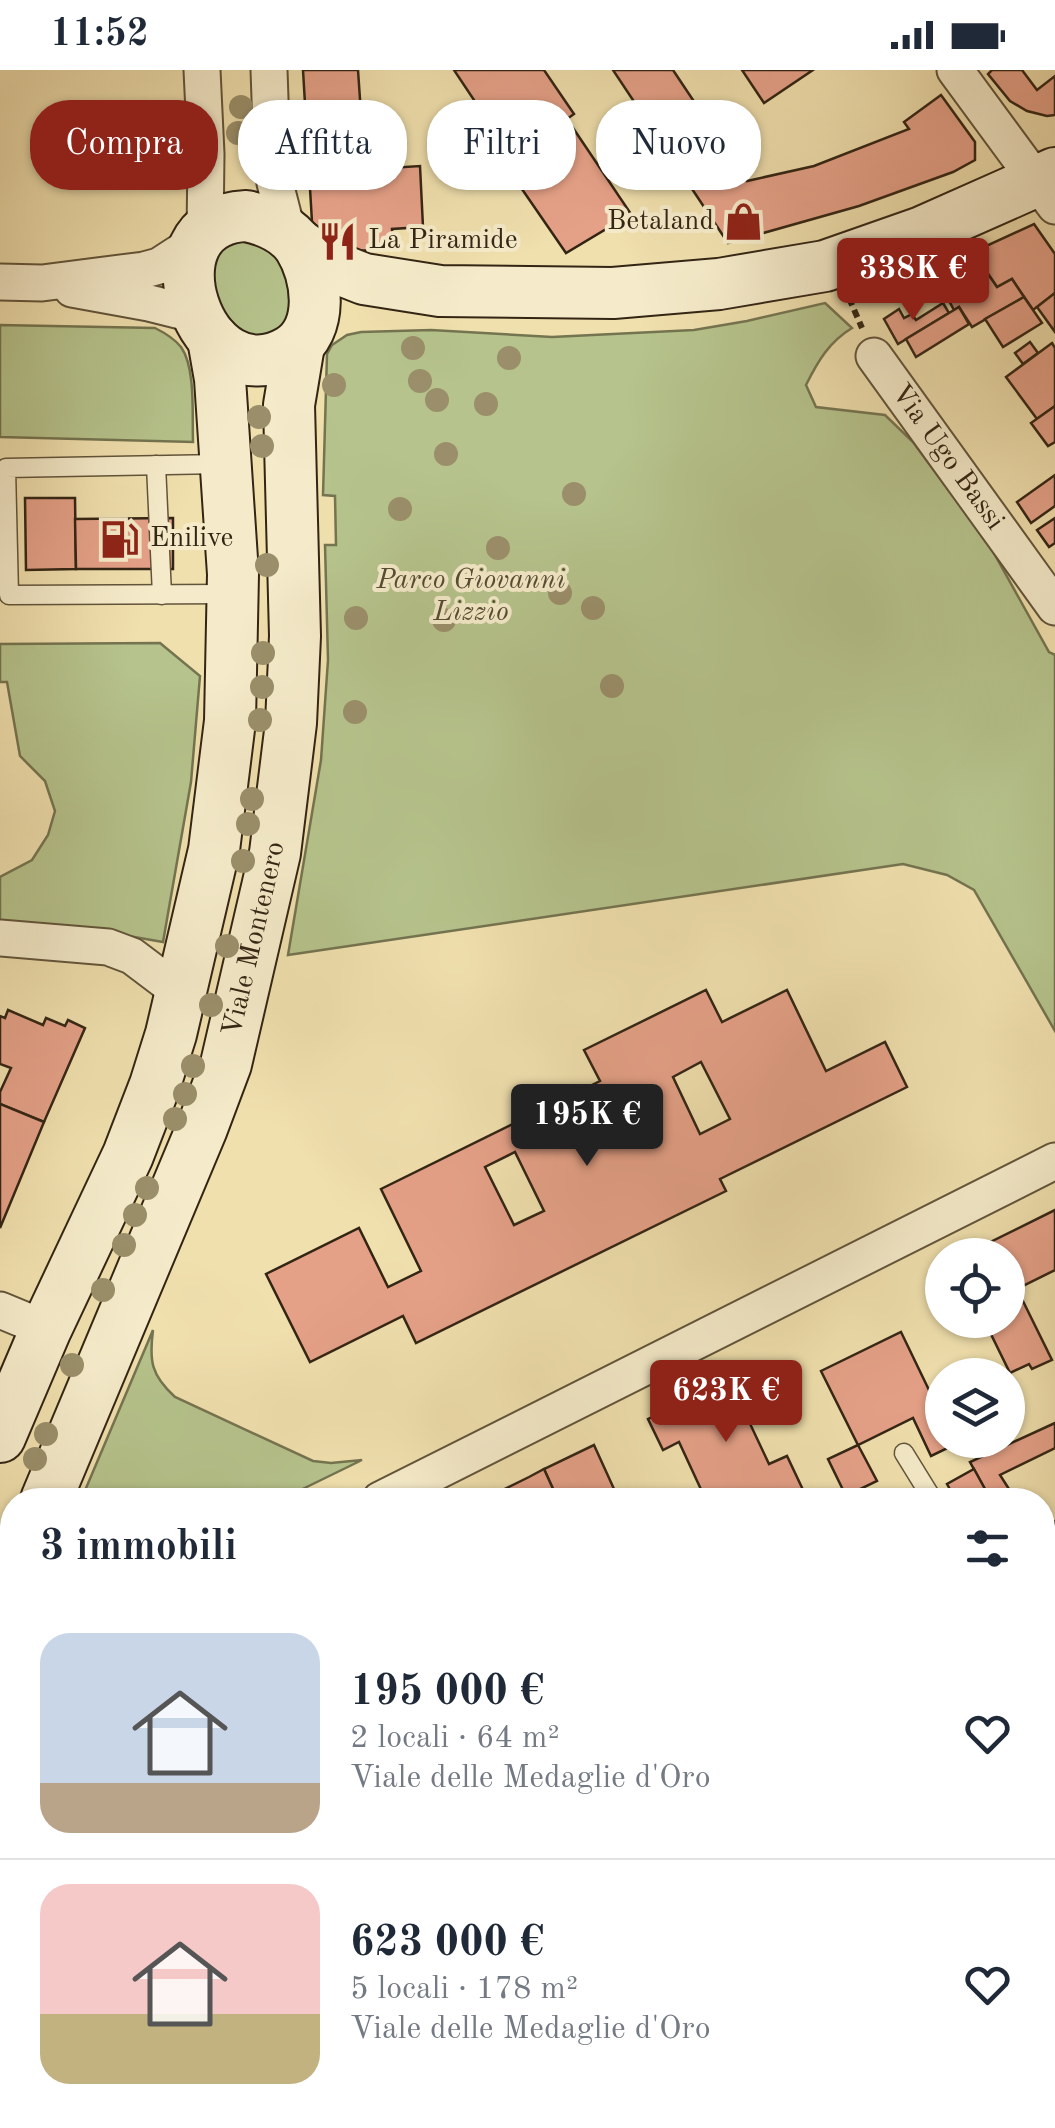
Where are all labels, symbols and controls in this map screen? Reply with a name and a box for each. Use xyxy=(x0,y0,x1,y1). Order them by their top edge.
text: 11:52 xyxy=(50,16,149,54)
chip: Compra xyxy=(30,100,218,190)
chip: Affitta xyxy=(238,100,407,190)
chip: Filtri xyxy=(427,100,576,190)
chip: Nuovo xyxy=(596,100,761,190)
shop icon: Betaland xyxy=(723,201,765,243)
place label: Betaland xyxy=(607,208,714,236)
restaurant icon: La Piramide xyxy=(317,220,359,262)
place label: La Piramide xyxy=(368,227,518,255)
pin: 338K € xyxy=(832,238,994,323)
text: 338K € xyxy=(859,254,967,286)
street label: Via Ugo Bassi xyxy=(885,379,1009,535)
fuel station icon: Enilive xyxy=(99,518,141,560)
place label: Enilive xyxy=(150,525,234,553)
park label: Parco Giovanni Lizzio xyxy=(376,567,565,627)
street label: Viale Montenero xyxy=(219,840,290,1039)
pin: 195K € xyxy=(506,1084,668,1169)
text: 195K € xyxy=(533,1100,641,1132)
map controls xyxy=(925,1238,1025,1458)
button: locate xyxy=(925,1238,1025,1338)
button: layers xyxy=(925,1358,1025,1458)
pin: 623K € xyxy=(645,1360,807,1445)
text: 623K € xyxy=(672,1376,780,1408)
icon: filters xyxy=(960,1521,1015,1576)
text: 3 immobili xyxy=(40,1527,237,1569)
text: 195 000 € xyxy=(350,1672,544,1714)
icon: home xyxy=(120,1673,240,1793)
icon: heart xyxy=(960,1706,1015,1761)
text: 2 locali · 64 m² xyxy=(350,1723,560,1755)
text: Viale delle Medaglie d'Oro xyxy=(350,1763,711,1795)
text: 623 000 € xyxy=(350,1923,544,1965)
icon: home xyxy=(120,1924,240,2044)
icon: heart xyxy=(960,1957,1015,2012)
text: 5 locali · 178 m² xyxy=(350,1974,578,2006)
text: Viale delle Medaglie d'Oro xyxy=(350,2014,711,2046)

